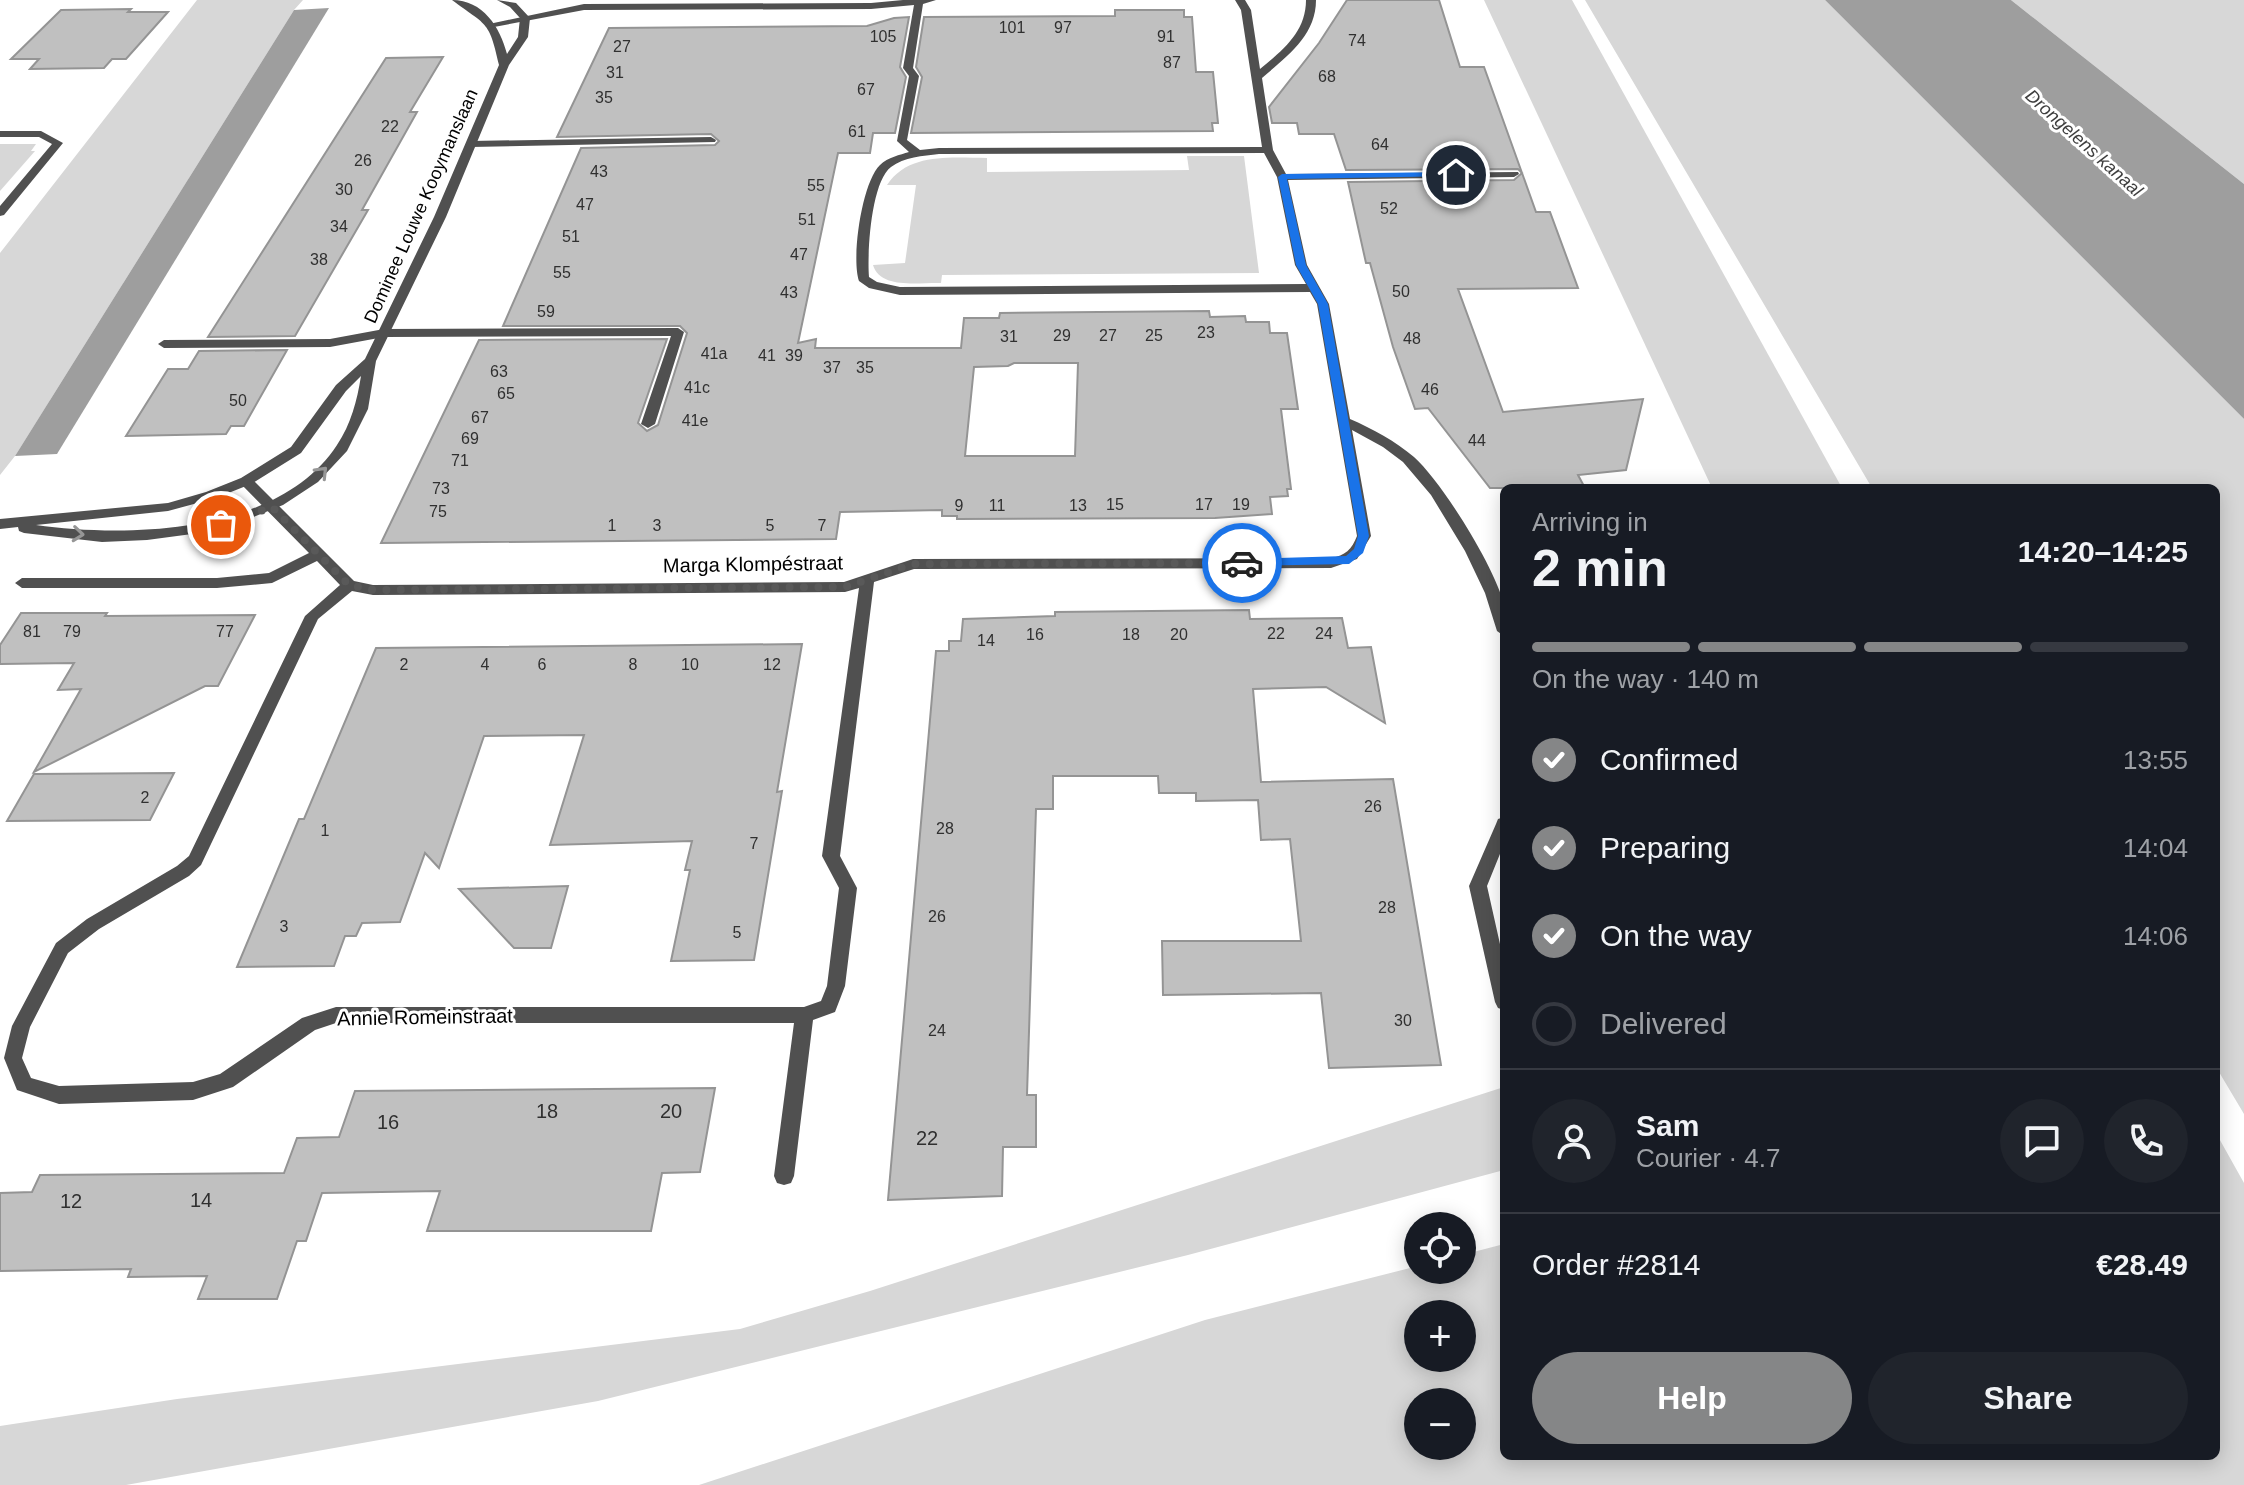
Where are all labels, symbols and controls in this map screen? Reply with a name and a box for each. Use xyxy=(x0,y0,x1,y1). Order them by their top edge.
house number: 101 xyxy=(999,19,1025,36)
house number: 97 xyxy=(1054,19,1072,36)
house number: 105 xyxy=(870,28,896,45)
house number: 91 xyxy=(1157,28,1175,45)
house number: 74 xyxy=(1348,32,1366,49)
house number: 27 xyxy=(613,38,631,55)
house number: 87 xyxy=(1163,54,1181,71)
house number: 31 xyxy=(606,64,624,81)
house number: 68 xyxy=(1318,68,1336,85)
house number: 67 xyxy=(857,81,875,98)
water label: Drongelens kanaal xyxy=(2022,85,2147,201)
street label: Dominee Louwe Kooymanslaan xyxy=(360,86,482,326)
house number: 35 xyxy=(595,89,613,106)
house number: 22 xyxy=(381,118,399,135)
house number: 61 xyxy=(848,123,866,140)
house number: 64 xyxy=(1371,136,1389,153)
pin xyxy=(1422,141,1490,209)
house number: 26 xyxy=(354,152,372,169)
icon: home xyxy=(1434,153,1478,197)
house number: 43 xyxy=(590,163,608,180)
house number: 55 xyxy=(807,177,825,194)
house number: 30 xyxy=(335,181,353,198)
house number: 47 xyxy=(576,196,594,213)
house number: 52 xyxy=(1380,200,1398,217)
house number: 51 xyxy=(798,211,816,228)
house number: 34 xyxy=(330,218,348,235)
house number: 51 xyxy=(562,228,580,245)
house number: 47 xyxy=(790,246,808,263)
house number: 38 xyxy=(310,251,328,268)
house number: 55 xyxy=(553,264,571,281)
house number: 50 xyxy=(1392,283,1410,300)
house number: 43 xyxy=(780,284,798,301)
house number: 59 xyxy=(537,303,555,320)
house number: 23 xyxy=(1197,324,1215,341)
house number: 29 xyxy=(1053,327,1071,344)
house number: 27 xyxy=(1099,327,1117,344)
house number: 25 xyxy=(1145,327,1163,344)
house number: 31 xyxy=(1000,328,1018,345)
house number: 48 xyxy=(1403,330,1421,347)
house number: 41a xyxy=(701,345,727,362)
house number: 41 xyxy=(758,347,776,364)
house number: 39 xyxy=(785,347,803,364)
house number: 37 xyxy=(823,359,841,376)
house number: 35 xyxy=(856,359,874,376)
house number: 63 xyxy=(490,363,508,380)
house number: 41c xyxy=(684,379,710,396)
house number: 46 xyxy=(1421,381,1439,398)
house number: 65 xyxy=(497,385,515,402)
house number: 50 xyxy=(229,392,247,409)
house number: 67 xyxy=(471,409,489,426)
house number: 41e xyxy=(682,412,708,429)
house number: 69 xyxy=(461,430,479,447)
house number: 44 xyxy=(1468,432,1486,449)
house number: 71 xyxy=(451,452,469,469)
one-way arrow xyxy=(313,467,327,481)
house number: 73 xyxy=(432,480,450,497)
pin xyxy=(187,491,255,559)
house number: 15 xyxy=(1106,496,1124,513)
house number: 17 xyxy=(1195,496,1213,513)
house number: 19 xyxy=(1232,496,1250,513)
house number: 9 xyxy=(955,497,964,514)
house number: 11 xyxy=(989,497,1005,514)
house number: 13 xyxy=(1069,497,1087,514)
icon: bag xyxy=(199,503,243,547)
house number: 75 xyxy=(429,503,447,520)
text: Arriving in xyxy=(1532,507,1648,537)
house number: 1 xyxy=(608,517,617,534)
house number: 3 xyxy=(653,517,662,534)
house number: 5 xyxy=(766,517,775,534)
house number: 7 xyxy=(818,517,827,534)
courier xyxy=(1202,523,1282,603)
one-way arrow xyxy=(71,526,84,543)
text: 14:20–14:25 xyxy=(2018,535,2188,568)
text: 2 min xyxy=(1532,539,1668,597)
icon: car xyxy=(1220,541,1264,585)
street label: Marga Klompéstraat xyxy=(663,551,844,577)
house number: 81 xyxy=(23,623,41,640)
house number: 79 xyxy=(63,623,81,640)
house number: 77 xyxy=(216,623,234,640)
house number: 22 xyxy=(1267,625,1285,642)
house number: 24 xyxy=(1315,625,1333,642)
house number: 16 xyxy=(1026,626,1044,643)
house number: 18 xyxy=(1122,626,1140,643)
house number: 20 xyxy=(1170,626,1188,643)
house number: 14 xyxy=(977,632,995,649)
house number: 2 xyxy=(400,656,409,673)
house number: 4 xyxy=(481,656,490,673)
house number: 6 xyxy=(538,656,547,673)
house number: 8 xyxy=(629,656,638,673)
house number: 10 xyxy=(681,656,699,673)
house number: 12 xyxy=(763,656,781,673)
text: On the way · 140 m xyxy=(1532,664,1759,694)
icon: check xyxy=(1532,738,1576,782)
text: Confirmed xyxy=(1600,743,1738,776)
text: 13:55 xyxy=(2123,745,2188,775)
house number: 2 xyxy=(141,789,150,806)
house number: 26 xyxy=(1364,798,1382,815)
house number: 28 xyxy=(936,820,954,837)
house number: 1 xyxy=(321,822,330,839)
icon: check xyxy=(1532,826,1576,870)
text: Preparing xyxy=(1600,831,1730,864)
text: 14:04 xyxy=(2123,833,2188,863)
house number: 7 xyxy=(750,835,759,852)
house number: 28 xyxy=(1378,899,1396,916)
house number: 26 xyxy=(928,908,946,925)
icon: check xyxy=(1532,914,1576,958)
house number: 3 xyxy=(280,918,289,935)
text: On the way xyxy=(1600,919,1752,952)
text: 14:06 xyxy=(2123,921,2188,951)
house number: 5 xyxy=(733,924,742,941)
street label: Annie Romeinstraat xyxy=(337,1004,513,1030)
text: Delivered xyxy=(1600,1007,1727,1040)
house number: 30 xyxy=(1394,1012,1412,1029)
house number: 24 xyxy=(928,1022,946,1039)
button: person xyxy=(1532,1099,1616,1183)
button: chat xyxy=(2000,1099,2084,1183)
button: phone xyxy=(2104,1099,2188,1183)
house number: 18 xyxy=(536,1100,558,1122)
house number: 20 xyxy=(660,1100,682,1122)
text: Sam xyxy=(1636,1109,1699,1142)
house number: 16 xyxy=(377,1111,399,1133)
house number: 22 xyxy=(916,1127,938,1149)
text: Courier · 4.7 xyxy=(1636,1143,1781,1173)
house number: 14 xyxy=(190,1189,212,1211)
house number: 12 xyxy=(60,1190,82,1212)
map controls xyxy=(1404,1212,1476,1460)
button: locate xyxy=(1404,1212,1476,1284)
text: Order #2814 xyxy=(1532,1248,1700,1281)
text: €28.49 xyxy=(2096,1248,2188,1281)
button: + xyxy=(1404,1300,1476,1372)
button: Help xyxy=(1532,1352,1852,1444)
button: Share xyxy=(1868,1352,2188,1444)
button: − xyxy=(1404,1388,1476,1460)

